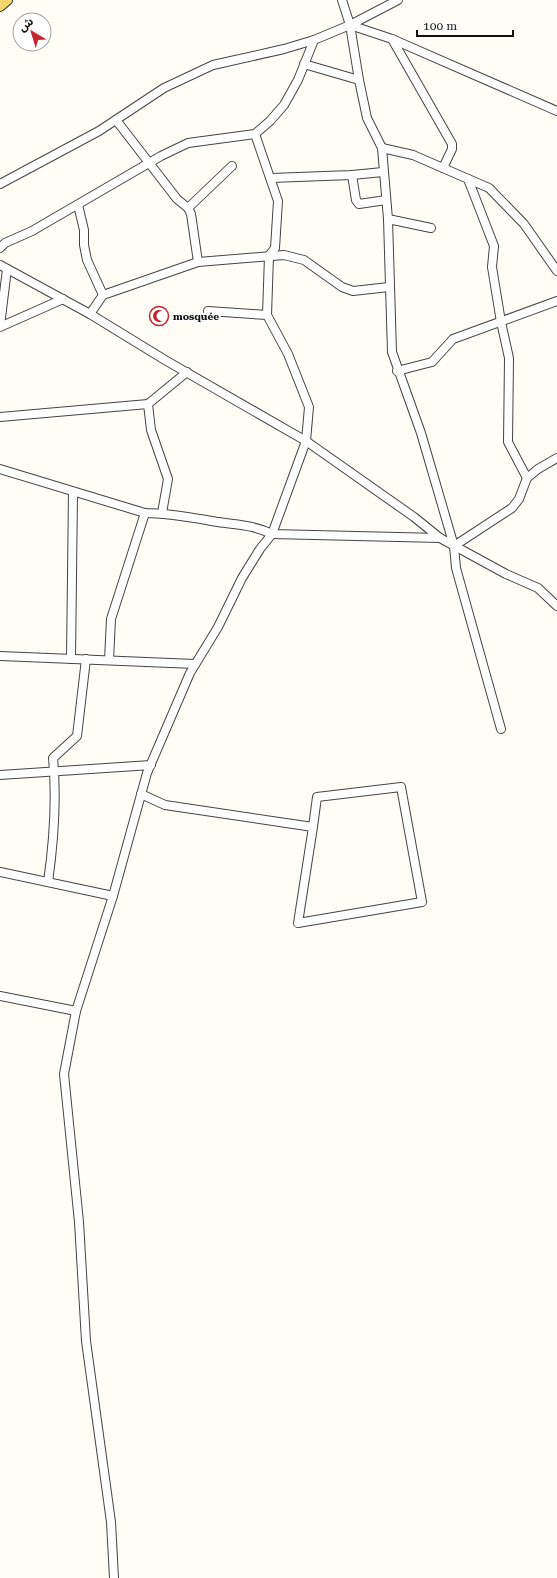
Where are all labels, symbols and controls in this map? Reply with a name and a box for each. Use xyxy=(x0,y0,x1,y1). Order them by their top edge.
north arrow xyxy=(12,12,52,52)
scale bar xyxy=(417,12,513,38)
text: ش xyxy=(16,15,36,34)
text: 100 m xyxy=(423,19,457,33)
mosque icon: mosquée xyxy=(148,305,170,327)
place label: mosquée xyxy=(173,311,219,322)

